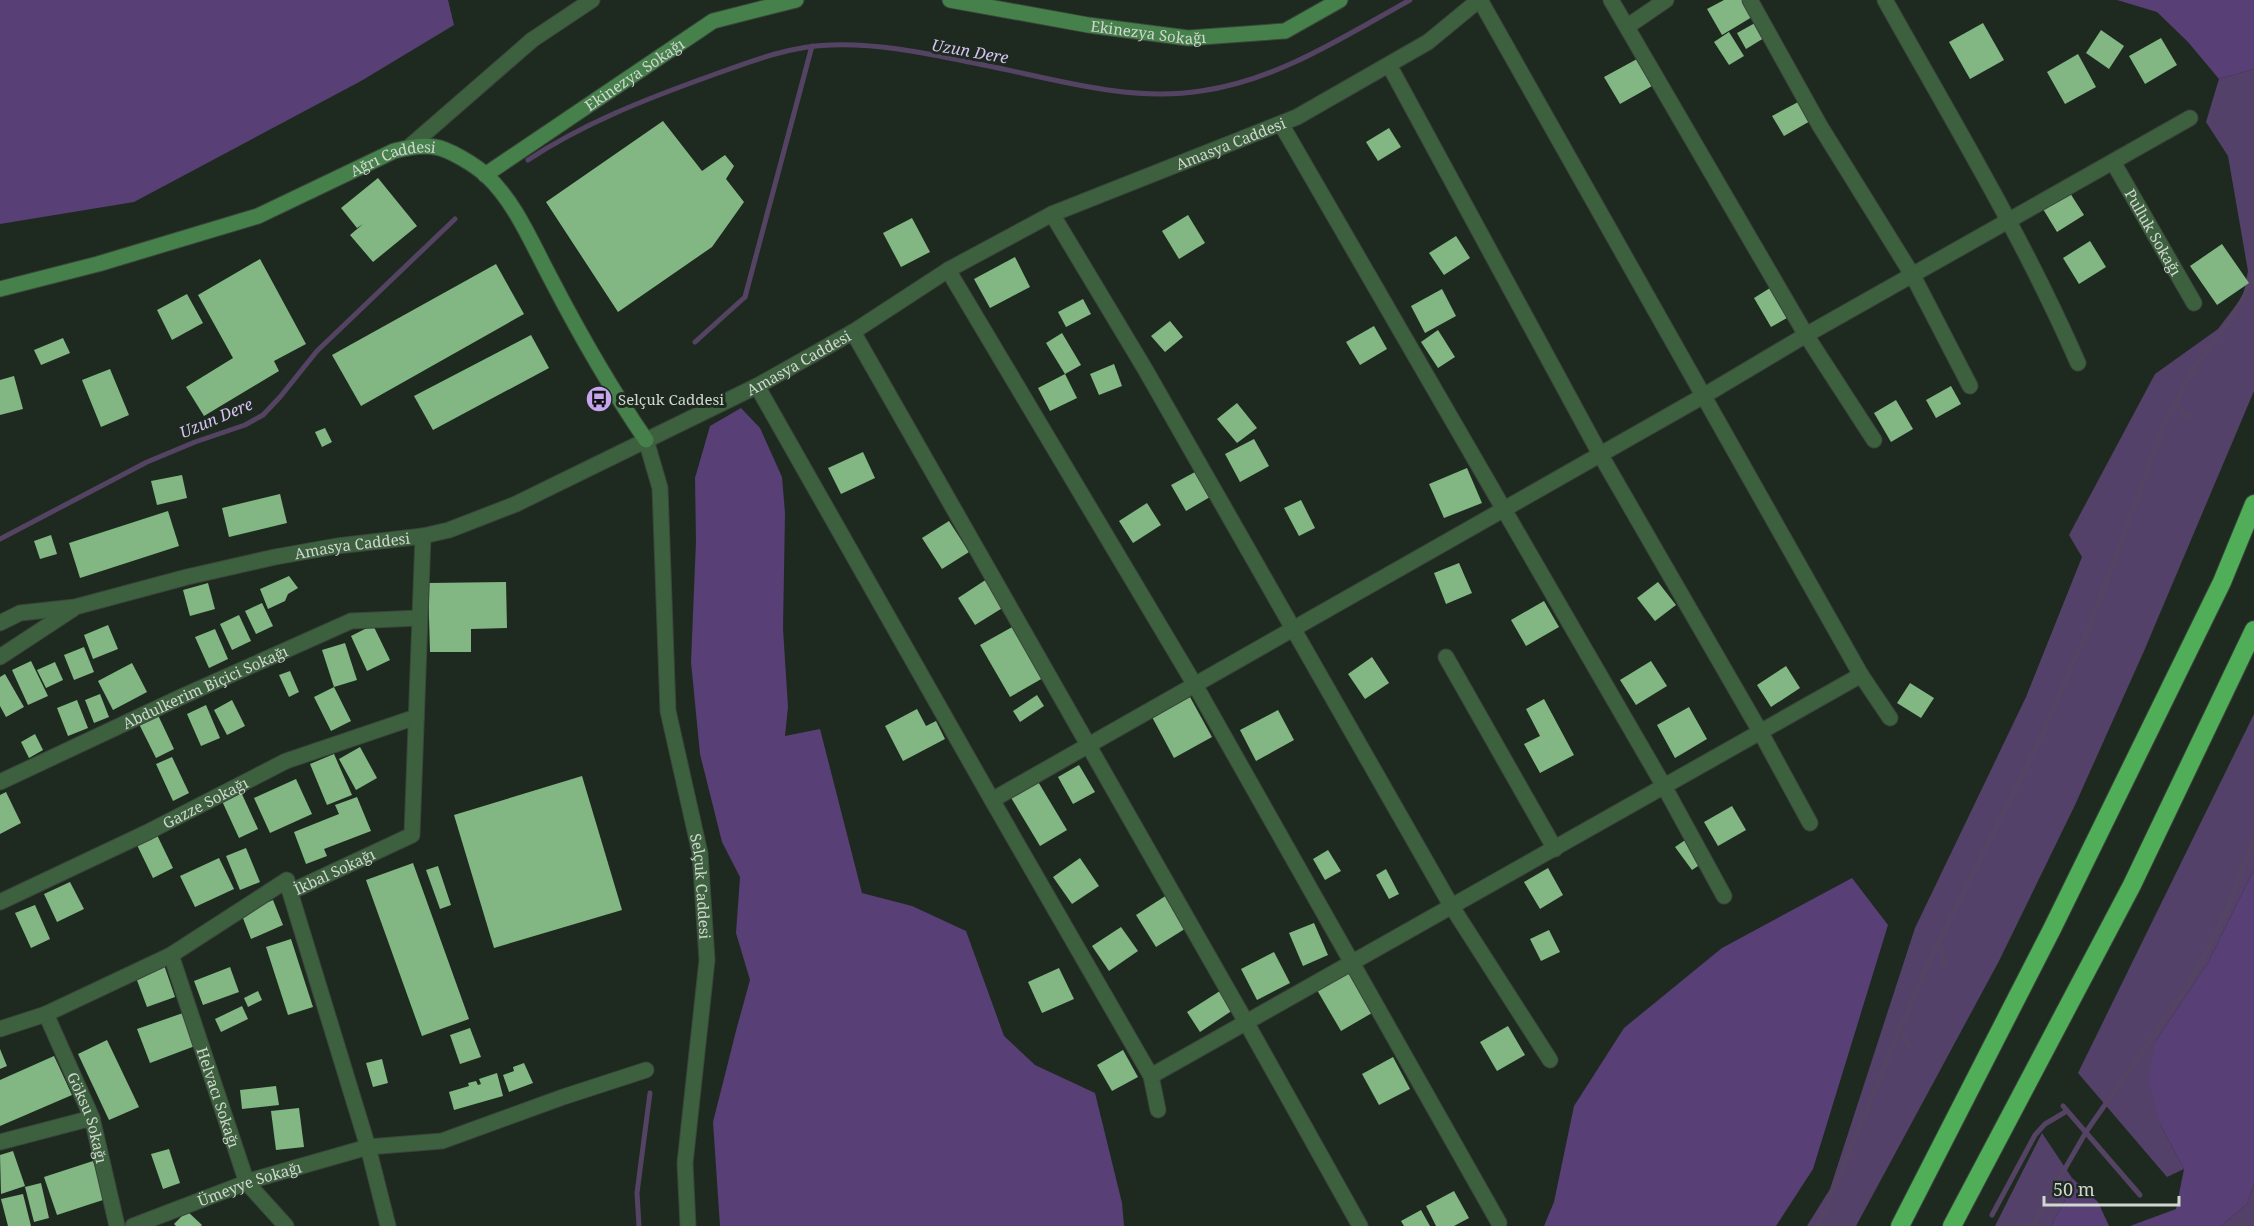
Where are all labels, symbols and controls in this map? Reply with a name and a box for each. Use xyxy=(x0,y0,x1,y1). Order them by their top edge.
street label: Ekinezya Sokağı xyxy=(1089,15,1207,48)
street label: Ekinezya Sokağı xyxy=(580,33,688,115)
water label: Uzun Dere xyxy=(930,33,1010,69)
street label: Amasya Caddesi xyxy=(1173,113,1289,174)
street label: Ağrı Caddesi xyxy=(347,136,437,181)
street label: Pulluk Sokağı xyxy=(2120,185,2186,279)
street label: Amasya Caddesi xyxy=(743,325,854,400)
bus stop icon: Selçuk Caddesi xyxy=(584,384,614,414)
place label: Selçuk Caddesi xyxy=(618,389,724,409)
water label: Uzun Dere xyxy=(176,393,256,443)
street label: Amasya Caddesi xyxy=(293,528,411,563)
street label: Abdulkerim Biçici Sokağı xyxy=(119,641,291,733)
street label: Gazze Sokağı xyxy=(159,772,251,833)
street label: Selçuk Caddesi xyxy=(686,831,716,940)
street label: İkbal Sokağı xyxy=(290,844,378,899)
street label: Helvacı Sokağı xyxy=(192,1044,245,1150)
street label: Göksu Sokağı xyxy=(63,1069,112,1165)
street label: Ümeyye Sokağı xyxy=(194,1156,304,1211)
scale bar xyxy=(2044,1169,2179,1207)
text: 50 m xyxy=(2053,1177,2095,1201)

